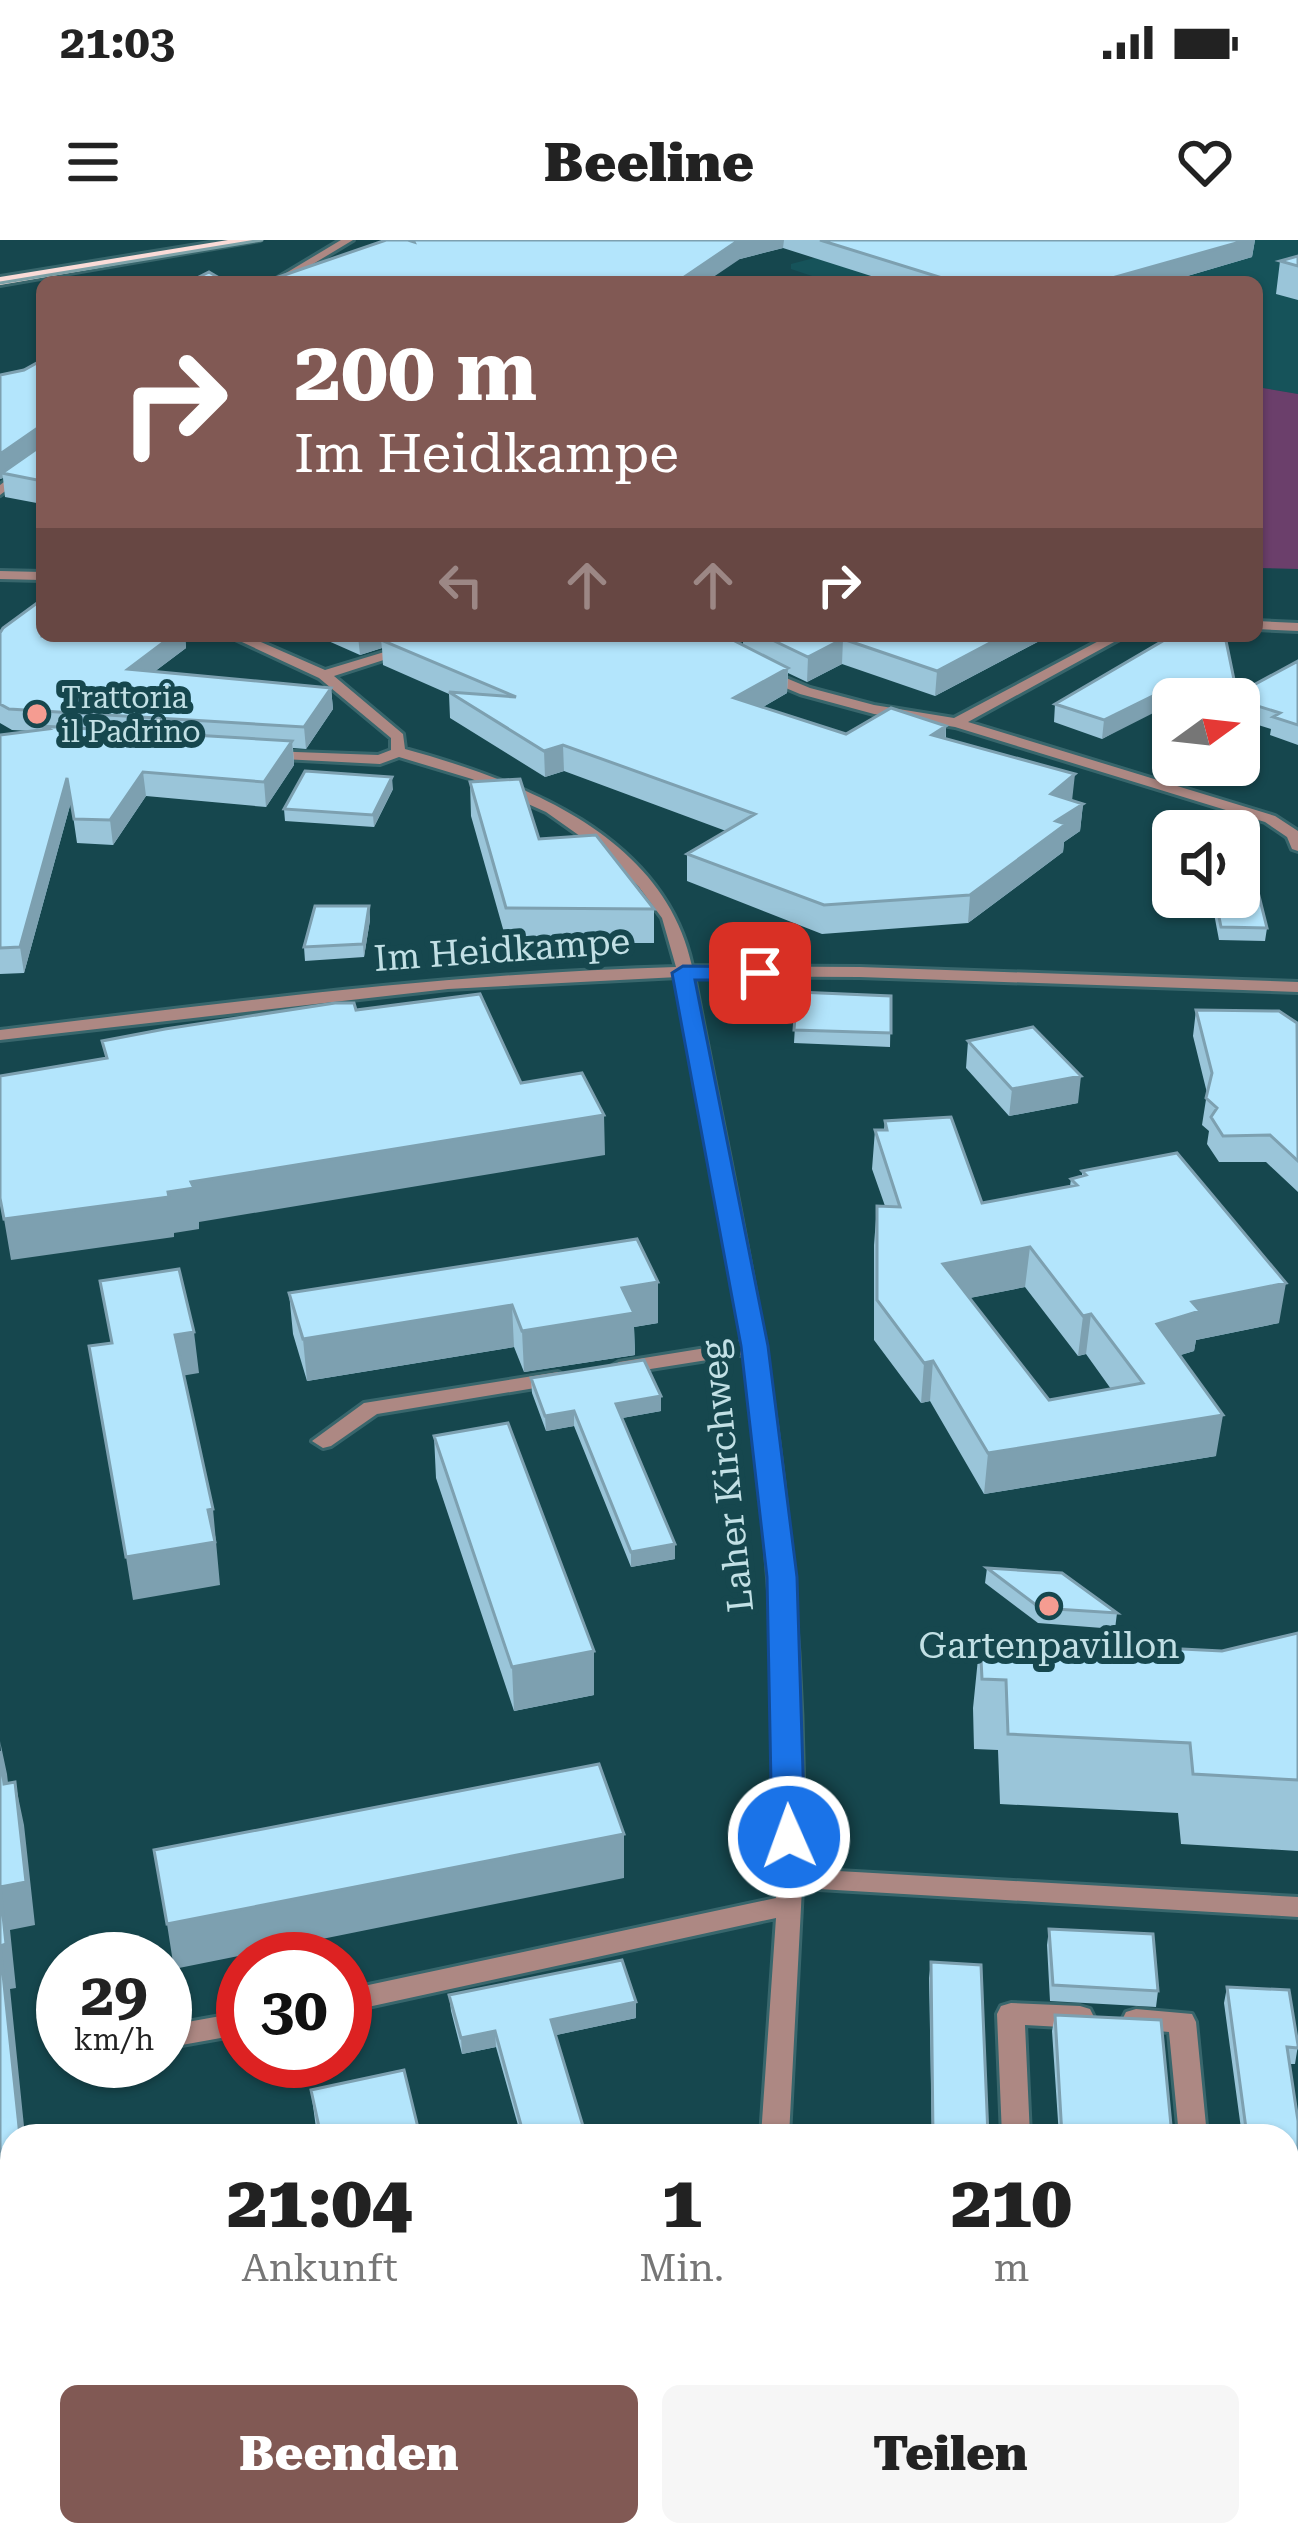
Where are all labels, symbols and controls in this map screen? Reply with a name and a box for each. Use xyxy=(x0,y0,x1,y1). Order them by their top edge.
text: 21:03 xyxy=(60,16,175,69)
icon: menu xyxy=(60,129,126,195)
icon: heart xyxy=(1172,129,1238,195)
text: Beeline xyxy=(544,131,754,194)
text: 200 m xyxy=(294,322,537,420)
icon: right xyxy=(96,324,252,480)
text: Im Heidkampe xyxy=(294,422,679,485)
icon: left xyxy=(428,552,494,618)
icon: ahead xyxy=(554,552,620,618)
icon: ahead xyxy=(680,552,746,618)
icon: right xyxy=(806,552,872,618)
north arrow xyxy=(1152,678,1260,786)
map controls xyxy=(1152,678,1260,918)
place label: Trattoria il Padrino xyxy=(61,680,201,749)
marker: Trattoria il Padrino xyxy=(24,701,50,727)
button: sound xyxy=(1152,810,1260,918)
street label: Im Heidkampe xyxy=(373,920,631,980)
pin xyxy=(709,922,811,1024)
icon: arrive xyxy=(727,940,793,1006)
street label: Laher Kirchweg xyxy=(692,1337,762,1614)
marker: Gartenpavillon xyxy=(1036,1593,1062,1619)
place label: Gartenpavillon xyxy=(918,1625,1180,1667)
position arrow xyxy=(726,1774,852,1900)
speed limit sign: 30 xyxy=(216,1932,372,2088)
text: 29 xyxy=(80,1959,148,2030)
text: km/h xyxy=(74,2022,154,2057)
text: 21:04 xyxy=(227,2160,412,2245)
text: 1 xyxy=(661,2160,702,2245)
text: 210 xyxy=(951,2160,1072,2245)
text: Ankunft xyxy=(241,2245,398,2291)
text: Min. xyxy=(639,2245,724,2291)
text: m xyxy=(994,2245,1029,2291)
button: Beenden xyxy=(60,2385,638,2523)
button: Teilen xyxy=(662,2385,1239,2523)

